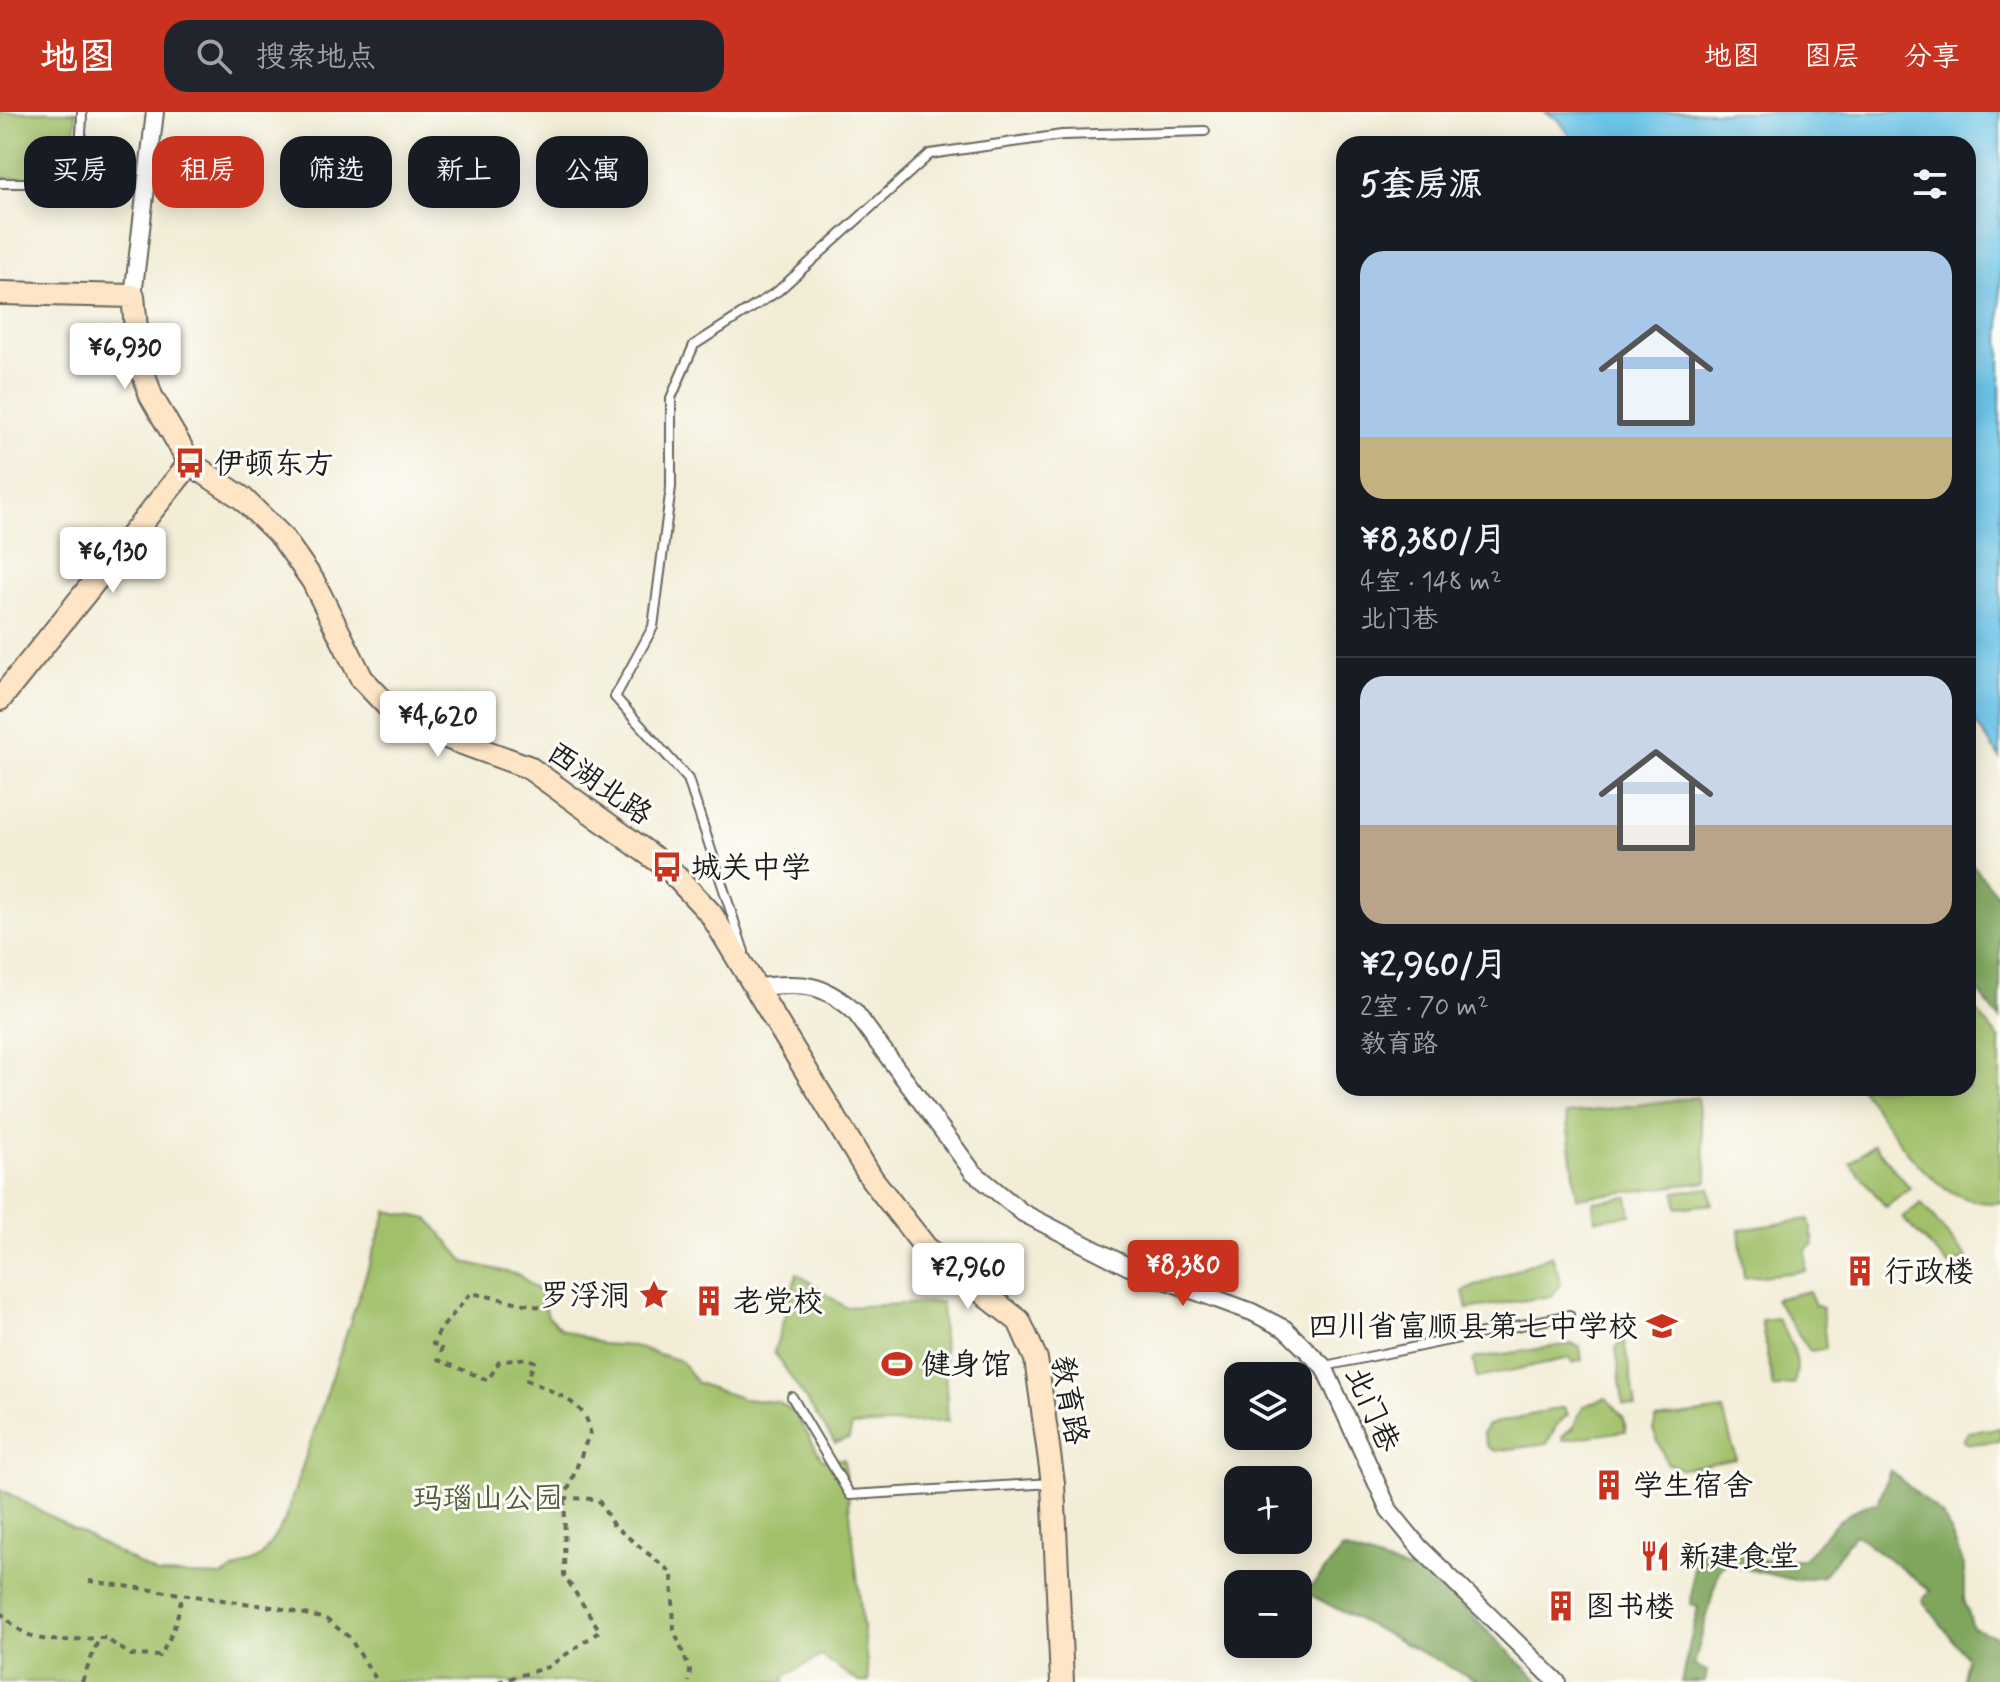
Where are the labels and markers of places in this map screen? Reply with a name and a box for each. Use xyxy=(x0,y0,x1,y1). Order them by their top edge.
pin: ¥6,930 xyxy=(60,323,190,391)
place label: 伊顿东方 xyxy=(214,445,334,484)
bus stop icon: 伊顿东方 xyxy=(173,446,207,480)
pin: ¥6,130 xyxy=(48,527,178,595)
pin: ¥4,620 xyxy=(373,691,503,759)
place label: 城关中学 xyxy=(691,849,811,888)
bus stop icon: 城关中学 xyxy=(650,850,684,884)
pin: ¥8,380 xyxy=(1118,1240,1248,1308)
pin: ¥2,960 xyxy=(903,1243,1033,1311)
place label: 行政楼 xyxy=(1884,1253,1974,1292)
building icon: 行政楼 xyxy=(1843,1254,1877,1288)
place label: 罗浮洞 xyxy=(540,1277,630,1316)
place icon: 罗浮洞 xyxy=(637,1278,671,1312)
place label: 老党校 xyxy=(733,1283,823,1322)
building icon: 老党校 xyxy=(692,1284,726,1318)
place label: 四川省富顺县第七中学校 xyxy=(1308,1308,1638,1347)
school or university icon: 四川省富顺县第七中学校 xyxy=(1645,1309,1679,1343)
place label: 健身馆 xyxy=(921,1346,1011,1385)
sports icon: 健身馆 xyxy=(880,1347,914,1381)
place label: 学生宿舍 xyxy=(1633,1467,1753,1506)
building icon: 学生宿舍 xyxy=(1592,1468,1626,1502)
place label: 新建食堂 xyxy=(1679,1538,1799,1577)
restaurant icon: 新建食堂 xyxy=(1638,1539,1672,1573)
place label: 图书楼 xyxy=(1585,1588,1675,1627)
building icon: 图书楼 xyxy=(1544,1589,1578,1623)

